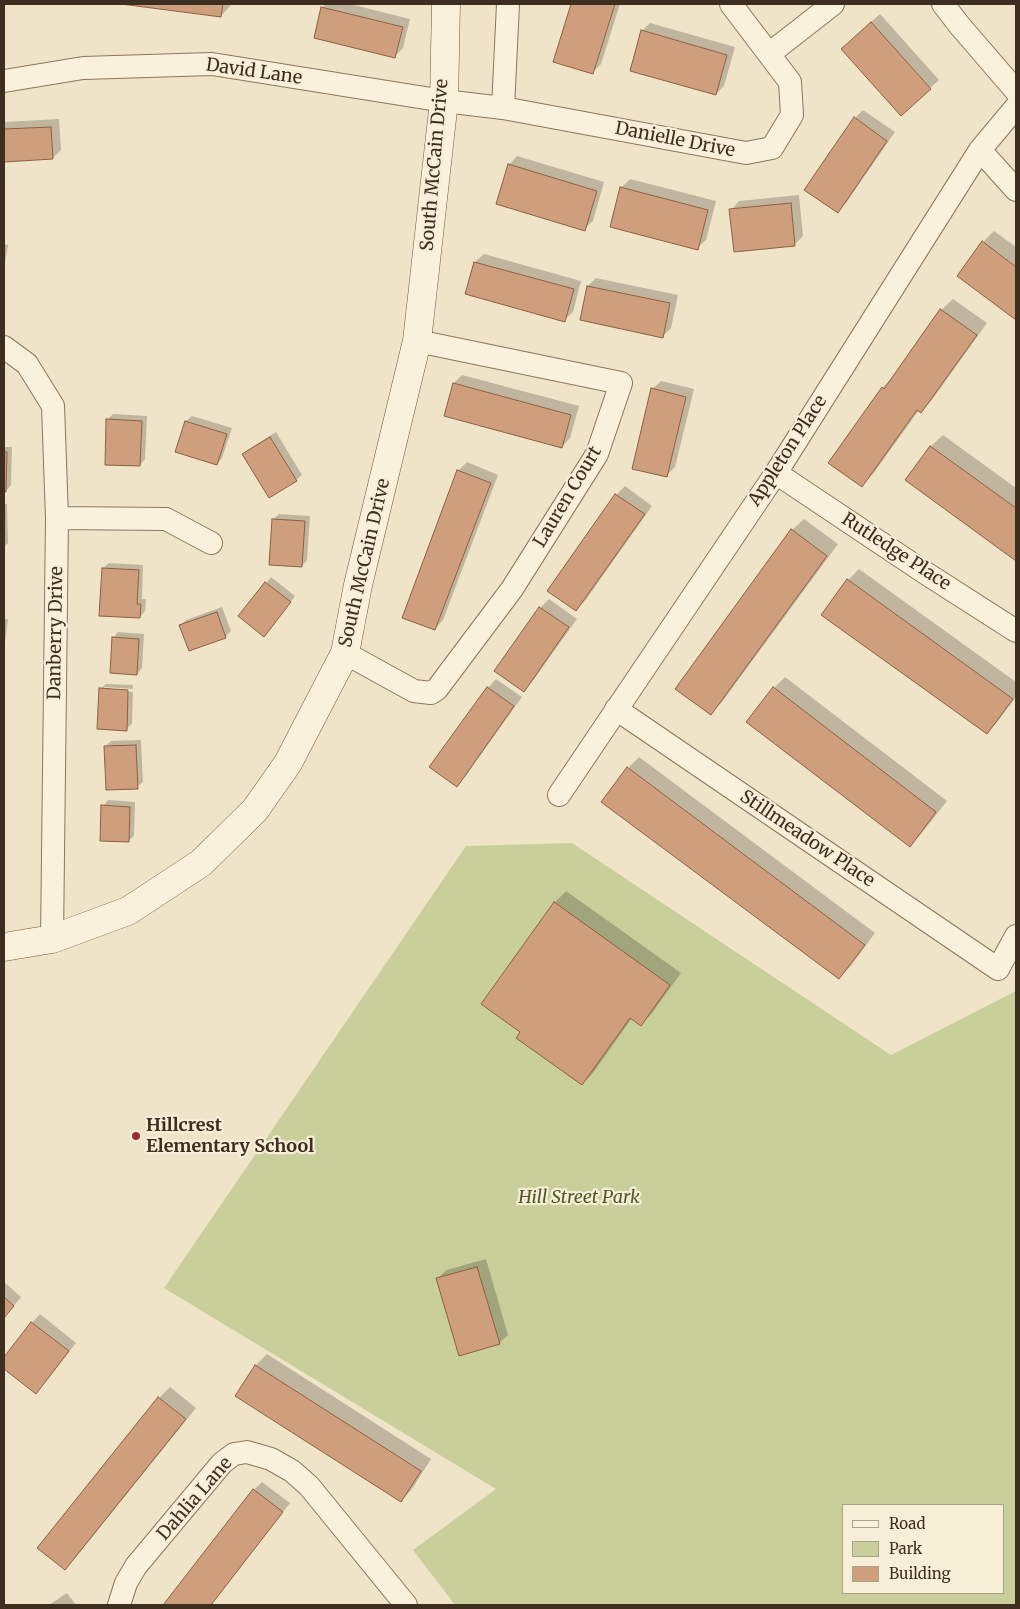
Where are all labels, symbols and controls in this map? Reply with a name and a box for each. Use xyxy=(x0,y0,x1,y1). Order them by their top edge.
street label: David Lane xyxy=(205,55,303,89)
street label: South McCain Drive xyxy=(417,78,453,252)
street label: Danielle Drive xyxy=(613,118,737,162)
street label: Appleton Place xyxy=(744,392,832,510)
street label: Lauren Court xyxy=(529,443,607,551)
street label: South McCain Drive xyxy=(335,476,395,650)
street label: Rutledge Place xyxy=(837,509,955,595)
street label: Danberry Drive xyxy=(44,566,68,700)
street label: Stillmeadow Place xyxy=(736,786,878,892)
place label: Hillcrest Elementary School xyxy=(146,1115,314,1158)
marker: Hillcrest Elementary School xyxy=(130,1130,142,1142)
park label: Hill Street Park xyxy=(518,1187,640,1209)
street label: Dahlia Lane xyxy=(153,1453,237,1545)
legend xyxy=(842,1504,1005,1594)
text: Road xyxy=(889,1514,925,1533)
text: Park xyxy=(889,1539,922,1558)
text: Building xyxy=(889,1564,951,1583)

